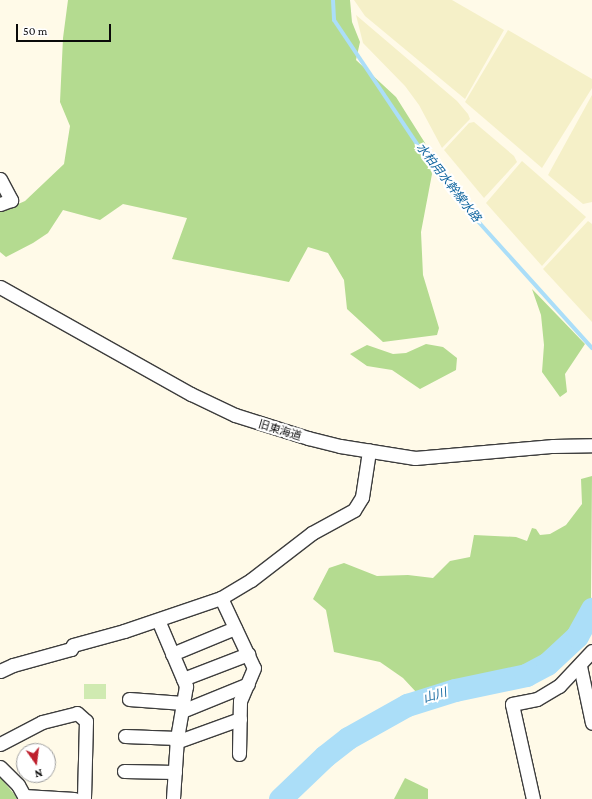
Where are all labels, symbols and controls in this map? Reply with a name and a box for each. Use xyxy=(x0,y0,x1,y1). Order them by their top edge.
scale bar xyxy=(18,16,113,42)
text: 50 m xyxy=(23,24,47,38)
water label: 水柏用水幹線水路 xyxy=(413,141,483,225)
street label: 旧東海道 xyxy=(257,417,303,443)
water label: 山川 xyxy=(421,686,449,706)
north arrow xyxy=(16,743,56,783)
text: N xyxy=(34,767,44,780)

